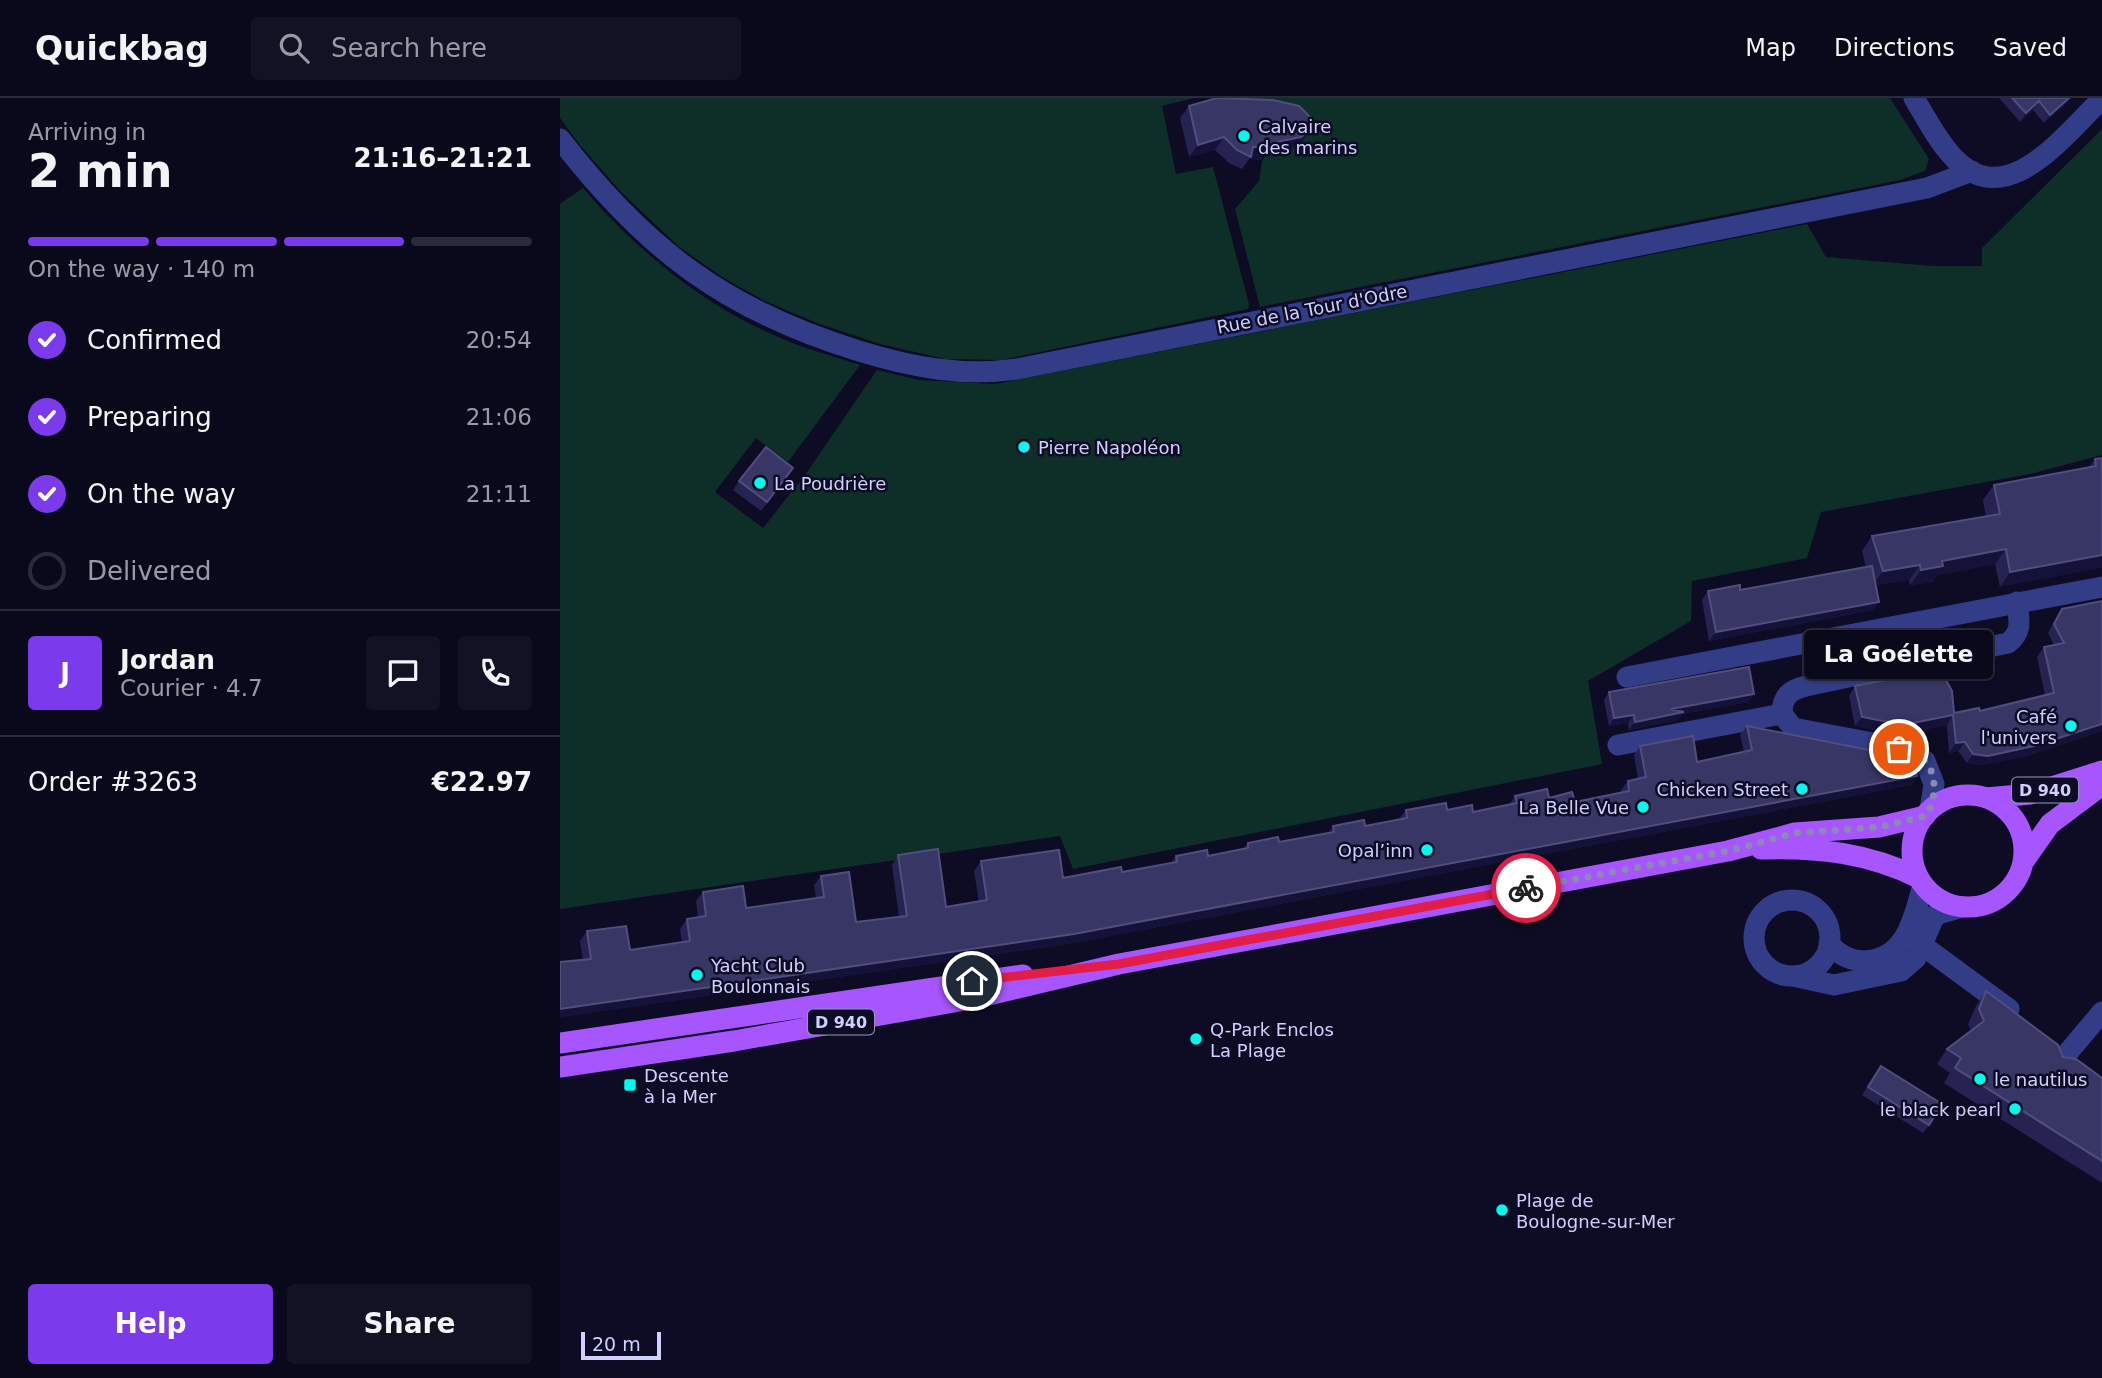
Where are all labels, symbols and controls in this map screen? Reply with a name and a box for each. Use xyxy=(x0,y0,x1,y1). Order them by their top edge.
search box xyxy=(251,17,741,80)
text: Quickbag xyxy=(35,29,209,68)
icon: search xyxy=(275,29,313,67)
text: Search here xyxy=(331,33,487,63)
text: Map xyxy=(1745,34,1796,62)
text: Directions xyxy=(1834,34,1955,62)
text: Saved xyxy=(1993,34,2067,62)
place label: Calvaire des marins xyxy=(1258,116,1357,158)
text: Arriving in xyxy=(28,119,146,145)
marker: Calvaire des marins xyxy=(1236,128,1252,144)
text: 21:16–21:21 xyxy=(353,143,532,173)
text: 2 min xyxy=(28,144,172,198)
text: On the way · 140 m xyxy=(28,256,255,282)
street label: Rue de la Tour d'Odre xyxy=(1215,280,1409,338)
icon: check xyxy=(28,321,66,359)
text: Confirmed xyxy=(87,325,222,355)
text: 20:54 xyxy=(466,327,532,353)
icon: check xyxy=(28,398,66,436)
text: Preparing xyxy=(87,402,212,432)
text: 21:06 xyxy=(466,404,532,430)
place label: Pierre Napoléon xyxy=(1038,437,1181,458)
marker: Pierre Napoléon xyxy=(1016,439,1032,455)
place label: La Poudrière xyxy=(774,473,886,494)
icon: check xyxy=(28,475,66,513)
marker: La Poudrière xyxy=(752,475,768,491)
text: On the way xyxy=(87,479,236,509)
text: 21:11 xyxy=(466,481,532,507)
text: Delivered xyxy=(87,556,211,586)
callout: La Goélette xyxy=(1804,630,1994,679)
button: chat xyxy=(366,636,440,710)
button: phone xyxy=(458,636,532,710)
text: La Goélette xyxy=(1824,641,1973,667)
text: Jordan xyxy=(120,645,215,675)
text: J xyxy=(60,658,70,688)
text: Courier · 4.7 xyxy=(120,675,263,701)
place label: Café l'univers xyxy=(1981,706,2057,748)
marker: Café l'univers xyxy=(2063,718,2079,734)
pin xyxy=(1869,719,1929,779)
icon: bag xyxy=(1880,730,1918,768)
text: Order #3263 xyxy=(28,767,198,797)
text: €22.97 xyxy=(432,767,532,797)
road number: D 940 xyxy=(2012,778,2078,803)
place label: Chicken Street xyxy=(1656,779,1788,800)
marker: Chicken Street xyxy=(1794,781,1810,797)
place label: La Belle Vue xyxy=(1518,797,1629,818)
marker: La Belle Vue xyxy=(1635,799,1651,815)
place label: Opal’inn xyxy=(1338,840,1413,861)
marker: Opal’inn xyxy=(1419,842,1435,858)
courier xyxy=(1491,853,1561,923)
icon: bike xyxy=(1507,869,1545,907)
pin xyxy=(942,951,1002,1011)
place label: Yacht Club Boulonnais xyxy=(710,955,810,997)
icon: home xyxy=(953,962,991,1000)
marker: Yacht Club Boulonnais xyxy=(689,967,705,983)
road number: D 940 xyxy=(808,1010,874,1034)
place label: Q-Park Enclos La Plage xyxy=(1210,1019,1334,1061)
marker: Q-Park Enclos La Plage xyxy=(1188,1031,1204,1047)
place label: Descente à la Mer xyxy=(644,1065,729,1107)
place label: le nautilus xyxy=(1994,1069,2088,1090)
marker: le nautilus xyxy=(1972,1071,1988,1087)
marker: Descente à la Mer xyxy=(622,1077,638,1093)
place label: le black pearl xyxy=(1880,1099,2001,1120)
marker: le black pearl xyxy=(2007,1101,2023,1117)
place label: Plage de Boulogne-sur-Mer xyxy=(1516,1190,1675,1232)
marker: Plage de Boulogne-sur-Mer xyxy=(1494,1202,1510,1218)
button: Help xyxy=(28,1284,273,1364)
button: Share xyxy=(287,1284,532,1364)
scale bar xyxy=(581,1329,662,1361)
text: 20 m xyxy=(592,1333,641,1355)

